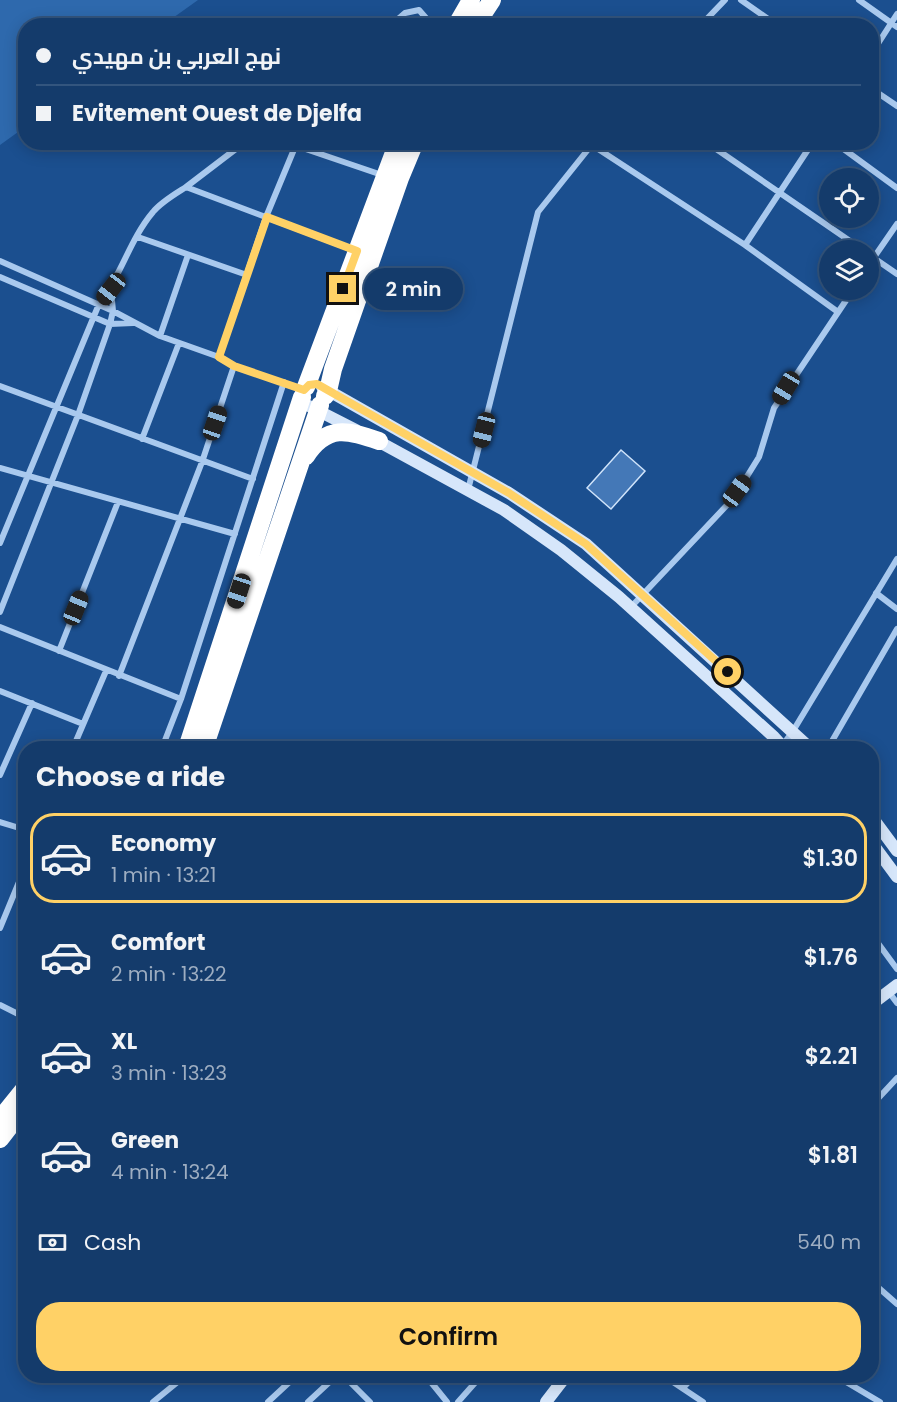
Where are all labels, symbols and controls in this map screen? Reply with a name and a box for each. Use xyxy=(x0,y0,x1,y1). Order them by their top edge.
text: نهج العربي بن مهيدي xyxy=(72,41,281,72)
text: Evitement Ouest de Djelfa xyxy=(72,98,362,129)
map controls xyxy=(819,168,879,300)
button: locate xyxy=(819,168,879,228)
button: layers xyxy=(819,240,879,300)
callout: 2 min xyxy=(364,268,463,310)
car xyxy=(93,269,129,309)
route end xyxy=(329,275,356,302)
text: 2 min xyxy=(386,275,441,303)
car xyxy=(769,368,803,408)
car xyxy=(201,403,229,443)
car xyxy=(471,410,497,450)
car xyxy=(719,471,755,511)
car xyxy=(225,571,253,611)
car xyxy=(61,588,91,628)
route start xyxy=(714,658,741,685)
text: Choose a ride xyxy=(36,758,225,795)
text: Economy xyxy=(111,828,216,859)
icon: car xyxy=(39,831,93,885)
text: $1.30 xyxy=(803,843,858,874)
text: 1 min · 13:21 xyxy=(111,861,216,889)
text: Comfort xyxy=(111,927,205,958)
icon: car xyxy=(39,930,93,984)
text: $1.76 xyxy=(804,942,858,973)
text: 2 min · 13:22 xyxy=(111,960,227,988)
text: XL xyxy=(111,1026,137,1057)
icon: car xyxy=(39,1029,93,1083)
text: $2.21 xyxy=(805,1041,858,1072)
text: 3 min · 13:23 xyxy=(111,1059,227,1087)
text: Green xyxy=(111,1125,179,1156)
icon: car xyxy=(39,1128,93,1182)
text: $1.81 xyxy=(808,1140,858,1171)
text: 4 min · 13:24 xyxy=(111,1158,229,1186)
icon: cash xyxy=(36,1226,69,1259)
text: Cash xyxy=(84,1227,141,1258)
text: 540 m xyxy=(797,1228,861,1256)
button: Confirm xyxy=(36,1302,861,1371)

